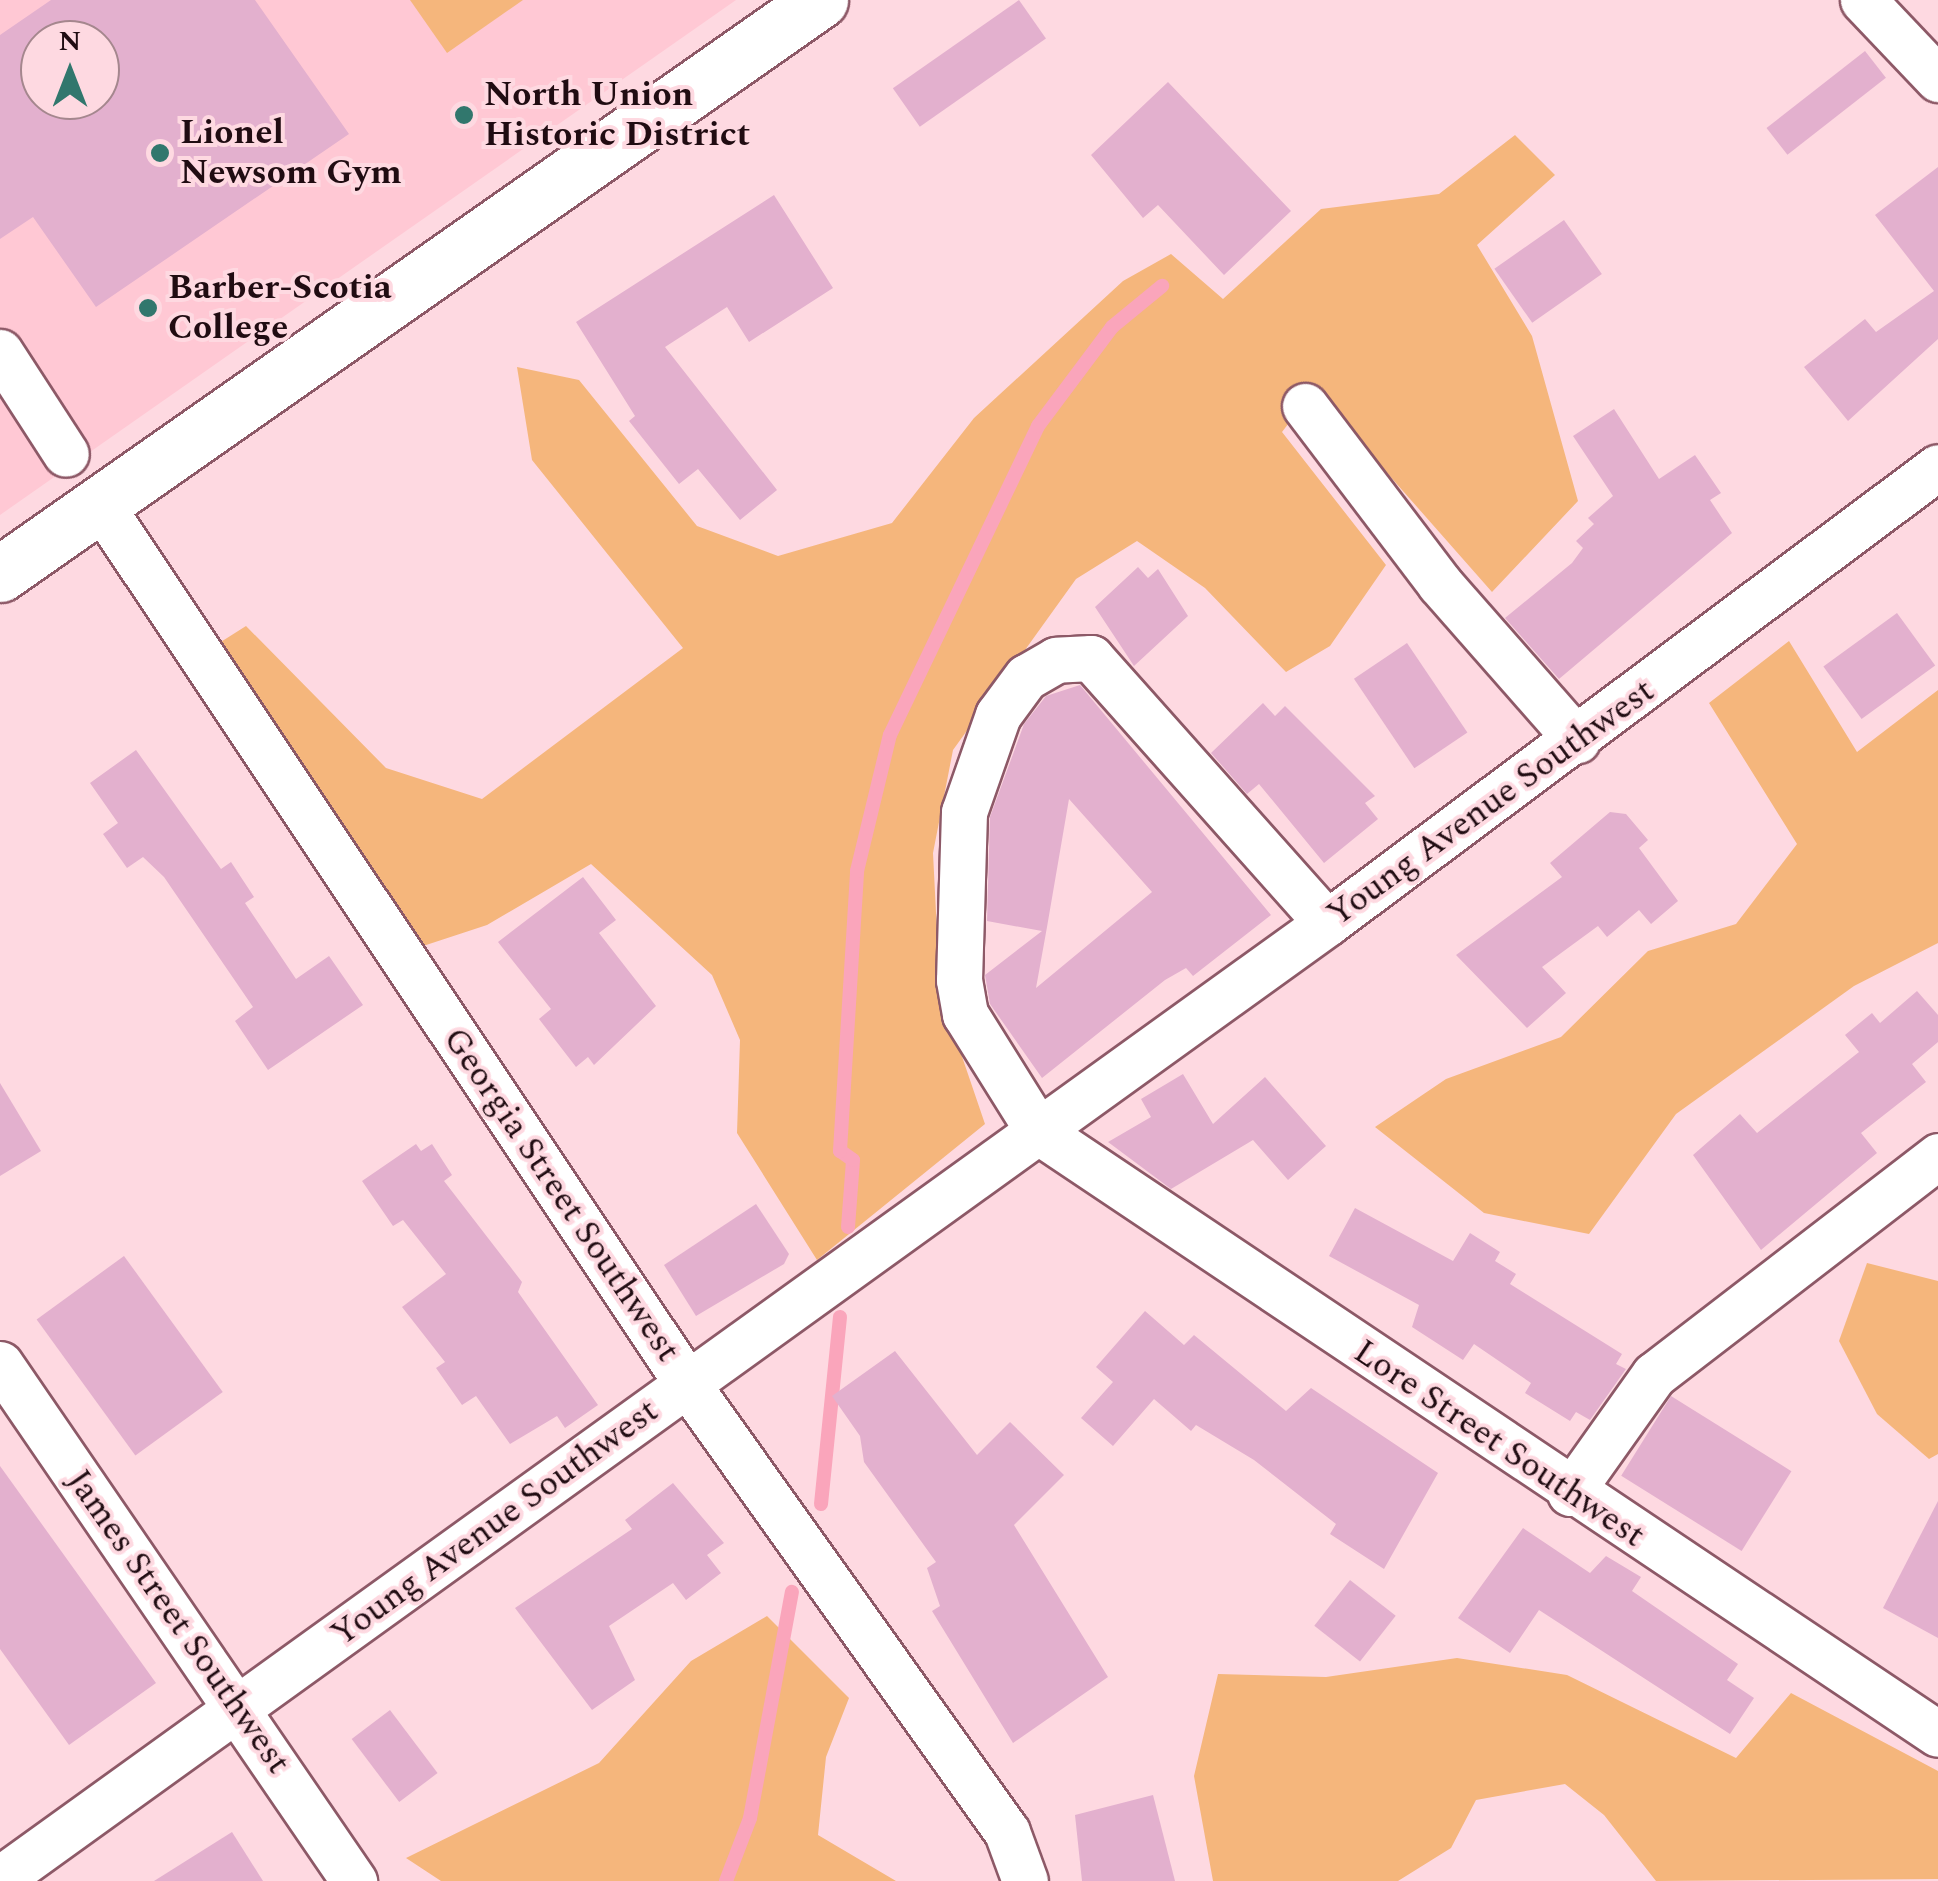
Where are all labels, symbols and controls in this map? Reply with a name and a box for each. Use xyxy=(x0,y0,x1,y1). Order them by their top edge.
north arrow xyxy=(20,20,120,120)
text: N xyxy=(59,20,81,63)
place label: North Union Historic District xyxy=(484,74,750,156)
marker: North Union Historic District xyxy=(453,104,475,126)
place label: Lionel Newsom Gym xyxy=(180,112,402,194)
marker: Lionel Newsom Gym xyxy=(149,142,171,164)
place label: Barber-Scotia College xyxy=(168,267,392,349)
marker: Barber-Scotia College xyxy=(137,297,159,319)
street label: Young Avenue Southwest xyxy=(1319,670,1663,936)
street label: Georgia Street Southwest xyxy=(433,1020,689,1370)
street label: Lore Street Southwest xyxy=(1346,1331,1652,1557)
street label: Young Avenue Southwest xyxy=(323,1390,667,1656)
street label: James Street Southwest xyxy=(57,1462,299,1782)

